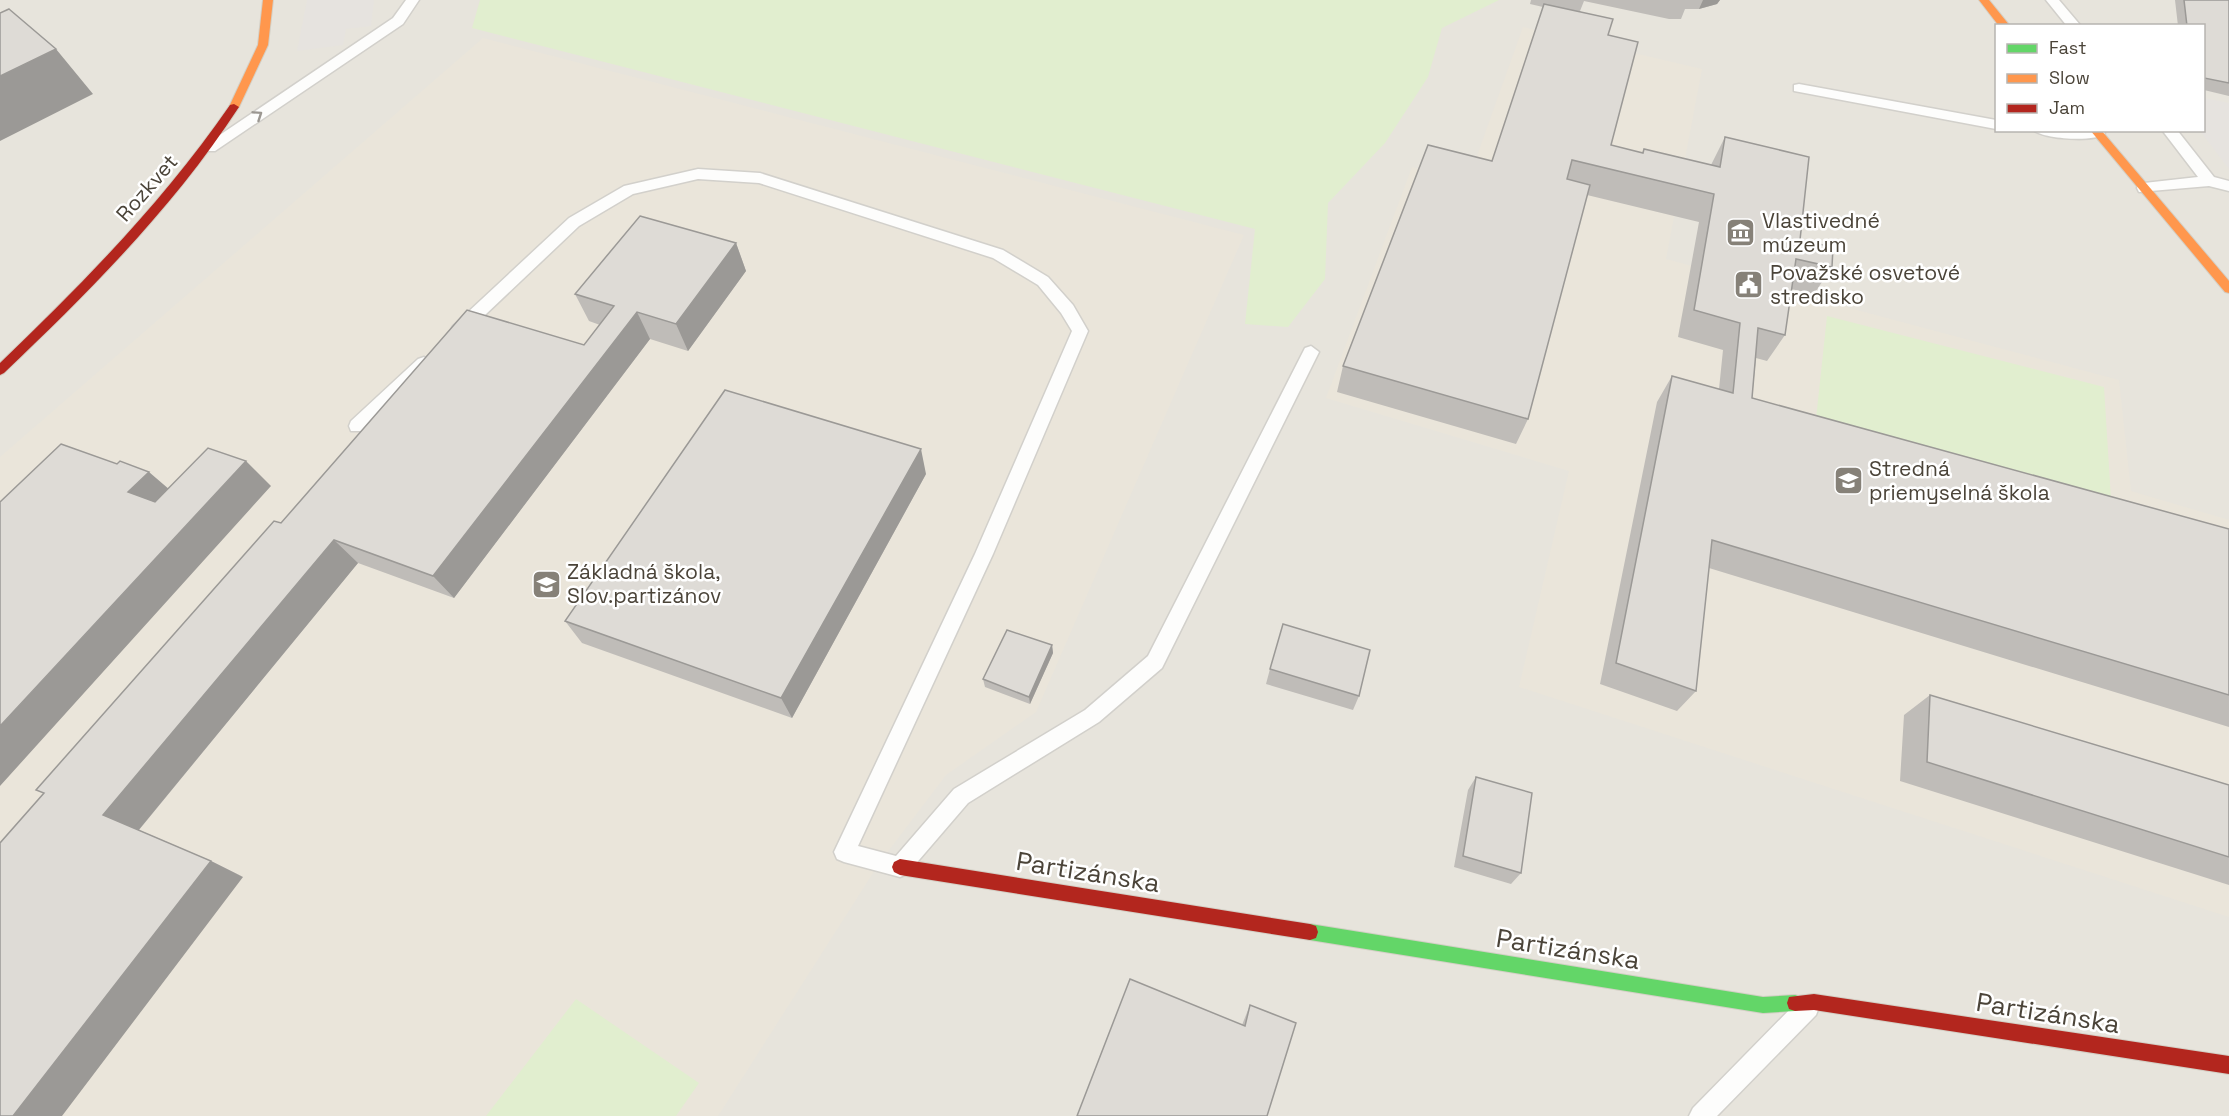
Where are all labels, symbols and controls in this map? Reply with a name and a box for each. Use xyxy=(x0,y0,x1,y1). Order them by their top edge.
legend xyxy=(1995,24,2205,132)
text: Fast xyxy=(2049,36,2086,59)
text: Slow xyxy=(2049,66,2090,89)
text: Jam xyxy=(2049,96,2085,119)
one-way arrow xyxy=(252,111,263,122)
street label: Rozkvet xyxy=(110,148,183,227)
place label: Vlastivedné múzeum xyxy=(1762,207,1880,258)
museum icon: Vlastivedné múzeum xyxy=(1725,217,1757,249)
place label: Považské osvetové stredisko xyxy=(1770,259,1960,310)
public building icon: Považské osvetové stredisko xyxy=(1733,269,1765,301)
place label: Stredná priemyselná škola xyxy=(1869,455,2050,506)
school or university icon: Stredná priemyselná škola xyxy=(1832,465,1864,497)
place label: Základná škola, Slov.partizánov xyxy=(567,558,721,609)
school or university icon: Základná škola, Slov.partizánov xyxy=(530,568,562,600)
street label: Partizánska xyxy=(1014,844,1162,900)
street label: Partizánska xyxy=(1494,921,1642,977)
street label: Partizánska xyxy=(1974,985,2122,1041)

